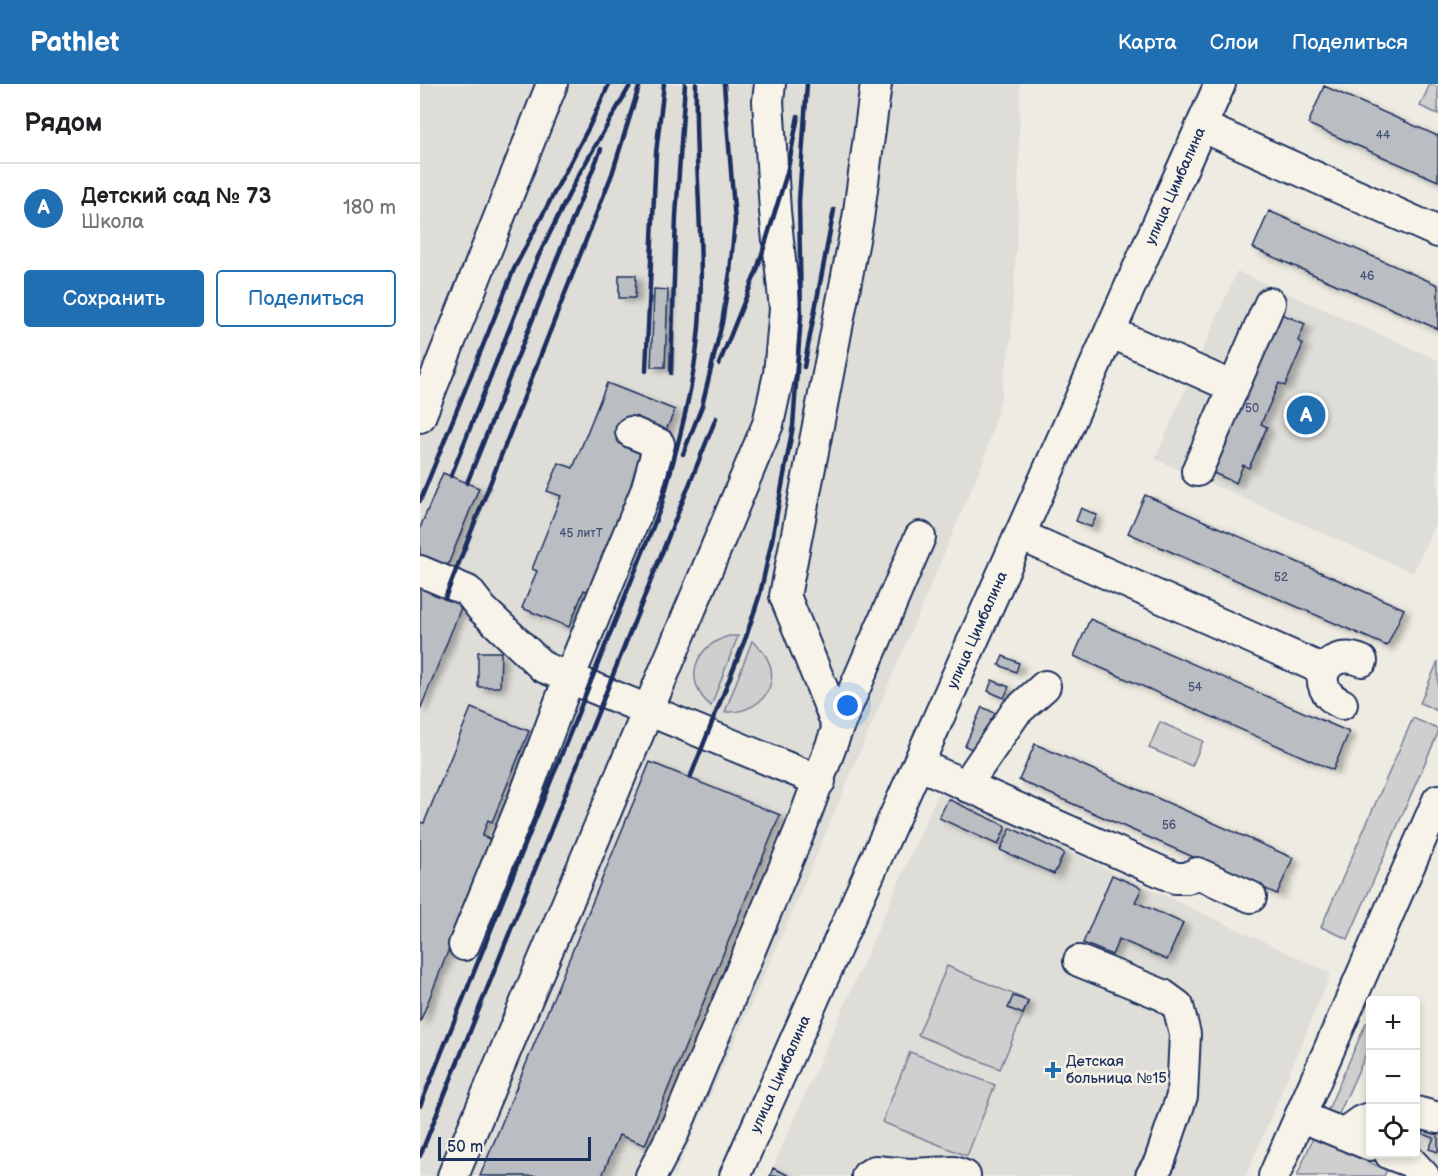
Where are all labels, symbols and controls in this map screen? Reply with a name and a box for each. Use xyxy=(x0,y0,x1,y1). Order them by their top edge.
text: Pathlet xyxy=(30,26,119,59)
text: Карта xyxy=(1118,30,1177,55)
text: Слои xyxy=(1210,30,1259,55)
text: Поделиться xyxy=(1292,30,1408,55)
text: Рядом xyxy=(24,108,102,139)
street label: улица Цимбалина xyxy=(1141,124,1210,248)
house number: 44 xyxy=(1376,128,1391,143)
text: Детский сад № 73 xyxy=(81,183,271,210)
text: A xyxy=(37,196,50,220)
text: 180 m xyxy=(343,196,396,220)
text: Школа xyxy=(81,210,144,234)
house number: 46 xyxy=(1360,269,1374,284)
button: Сохранить xyxy=(24,270,204,327)
button: Поделиться xyxy=(216,270,396,327)
pin: A xyxy=(1286,392,1326,438)
house number: 50 xyxy=(1245,401,1259,416)
house number: 45 литТ xyxy=(559,526,603,541)
street label: улица Цимбалина xyxy=(943,568,1012,692)
house number: 52 xyxy=(1274,570,1288,585)
house number: 54 xyxy=(1188,680,1203,695)
your location xyxy=(833,691,862,720)
house number: 56 xyxy=(1162,818,1176,833)
map controls xyxy=(1366,996,1420,1158)
button: + xyxy=(1366,996,1420,1050)
street label: улица Цимбалина xyxy=(746,1012,815,1136)
button: − xyxy=(1366,1050,1420,1104)
place label: Детская больница №15 xyxy=(1066,1052,1167,1088)
marker: Детская больница №15 xyxy=(1044,1061,1062,1079)
button: locate xyxy=(1366,1104,1420,1158)
scale bar xyxy=(438,1134,591,1162)
text: 50 m xyxy=(447,1138,483,1157)

